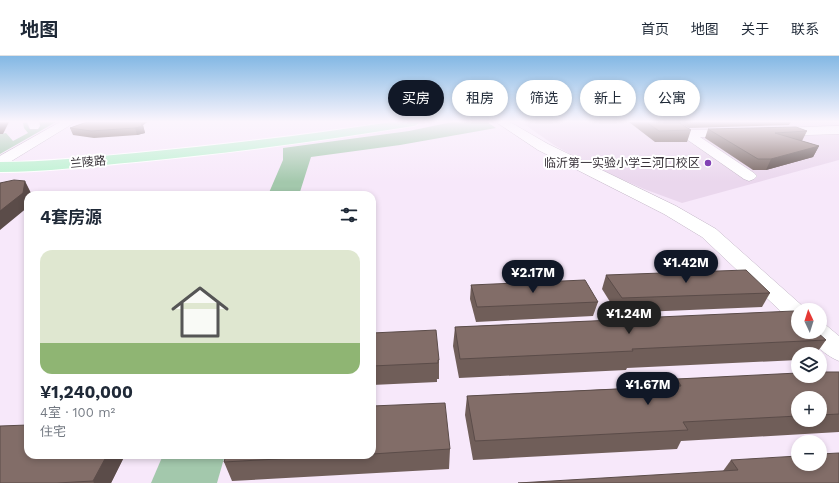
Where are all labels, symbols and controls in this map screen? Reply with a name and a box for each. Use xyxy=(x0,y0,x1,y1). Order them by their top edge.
text: 地图 xyxy=(20,18,58,41)
text: 首页 xyxy=(641,21,669,37)
text: 地图 xyxy=(691,21,719,37)
text: 关于 xyxy=(741,21,769,37)
text: 联系 xyxy=(791,21,819,37)
chip: 买房 xyxy=(388,80,444,116)
chip: 租房 xyxy=(452,80,508,116)
chip: 筛选 xyxy=(516,80,572,116)
chip: 新上 xyxy=(580,80,636,116)
chip: 公寓 xyxy=(644,80,700,116)
street label: 兰陵路 xyxy=(69,153,107,171)
place label: 临沂第一实验小学三河口校区 xyxy=(544,156,700,170)
marker: 临沂第一实验小学三河口校区 xyxy=(703,158,713,168)
icon: filters xyxy=(338,204,360,226)
text: 4套房源 xyxy=(40,207,102,227)
pin: ¥1.42M xyxy=(653,250,719,284)
text: ¥1.42M xyxy=(663,255,709,270)
pin: ¥2.17M xyxy=(500,260,566,294)
text: ¥2.17M xyxy=(511,265,555,280)
icon: home xyxy=(164,276,236,348)
pin: ¥1.24M xyxy=(596,301,662,335)
north arrow xyxy=(791,303,827,339)
map controls xyxy=(791,303,827,471)
text: ¥1.24M xyxy=(606,306,652,321)
button: layers xyxy=(791,347,827,383)
pin: ¥1.67M xyxy=(615,372,681,406)
text: ¥1.67M xyxy=(625,377,671,392)
text: ¥1,240,000 xyxy=(40,382,133,402)
button: + xyxy=(791,391,827,427)
text: 4室 · 100 m² xyxy=(40,405,115,420)
text: 住宅 xyxy=(40,424,66,439)
button: − xyxy=(791,435,827,471)

